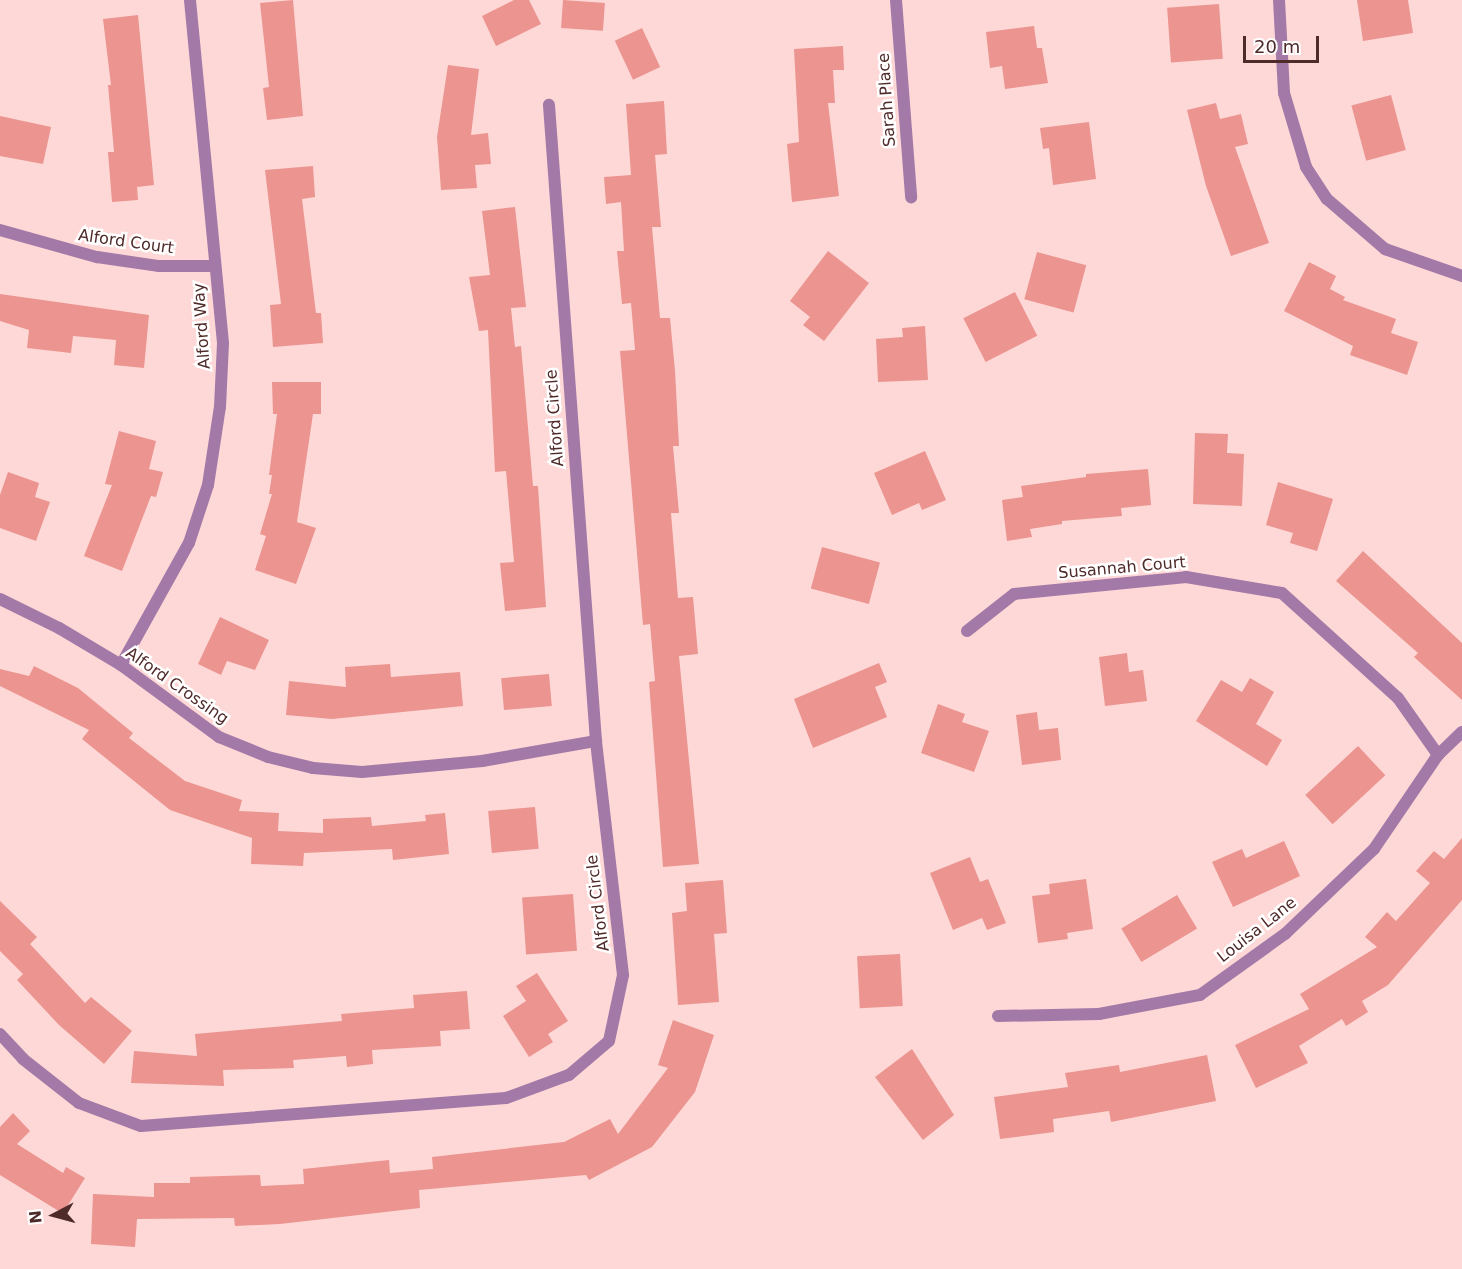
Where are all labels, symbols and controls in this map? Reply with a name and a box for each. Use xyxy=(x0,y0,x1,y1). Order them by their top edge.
scale bar xyxy=(1246,24,1322,62)
text: 20 m xyxy=(1254,36,1300,57)
street label: Sarah Place xyxy=(874,52,900,148)
street label: Alford Court xyxy=(77,226,175,258)
street label: Alford Way xyxy=(189,282,215,370)
street label: Alford Circle xyxy=(542,369,568,467)
street label: Susannah Court xyxy=(1058,553,1186,583)
street label: Alford Crossing xyxy=(122,643,232,729)
street label: Alford Circle xyxy=(583,854,613,952)
street label: Louisa Lane xyxy=(1214,893,1300,967)
north arrow xyxy=(24,1185,84,1245)
text: N xyxy=(25,1209,46,1225)

